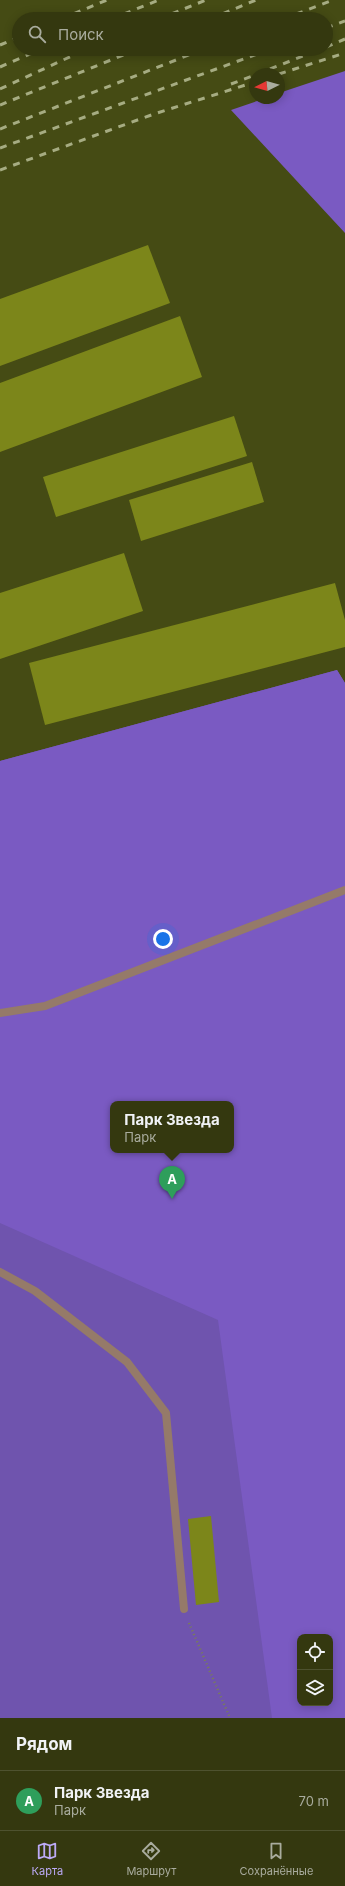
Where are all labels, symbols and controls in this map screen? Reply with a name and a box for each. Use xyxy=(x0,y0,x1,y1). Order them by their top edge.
search box xyxy=(12,12,333,56)
icon: search xyxy=(26,23,48,45)
text: Поиск xyxy=(58,25,104,44)
north arrow xyxy=(249,68,285,104)
your location xyxy=(153,929,173,949)
popup xyxy=(110,1101,234,1153)
text: Парк Звезда xyxy=(124,1110,220,1129)
text: Парк xyxy=(124,1129,156,1145)
pin: A xyxy=(159,1166,185,1199)
map controls xyxy=(297,1634,333,1706)
button: locate xyxy=(297,1634,333,1670)
button: layers xyxy=(297,1670,333,1706)
text: Рядом xyxy=(16,1734,72,1754)
text: Парк Звезда xyxy=(54,1783,149,1802)
text: A xyxy=(24,1793,34,1809)
text: 70 m xyxy=(299,1793,329,1809)
text: Парк xyxy=(54,1802,86,1818)
tab: Карта xyxy=(32,1840,63,1878)
tab: Маршрут xyxy=(126,1840,176,1878)
tab: Сохранённые xyxy=(240,1840,313,1878)

